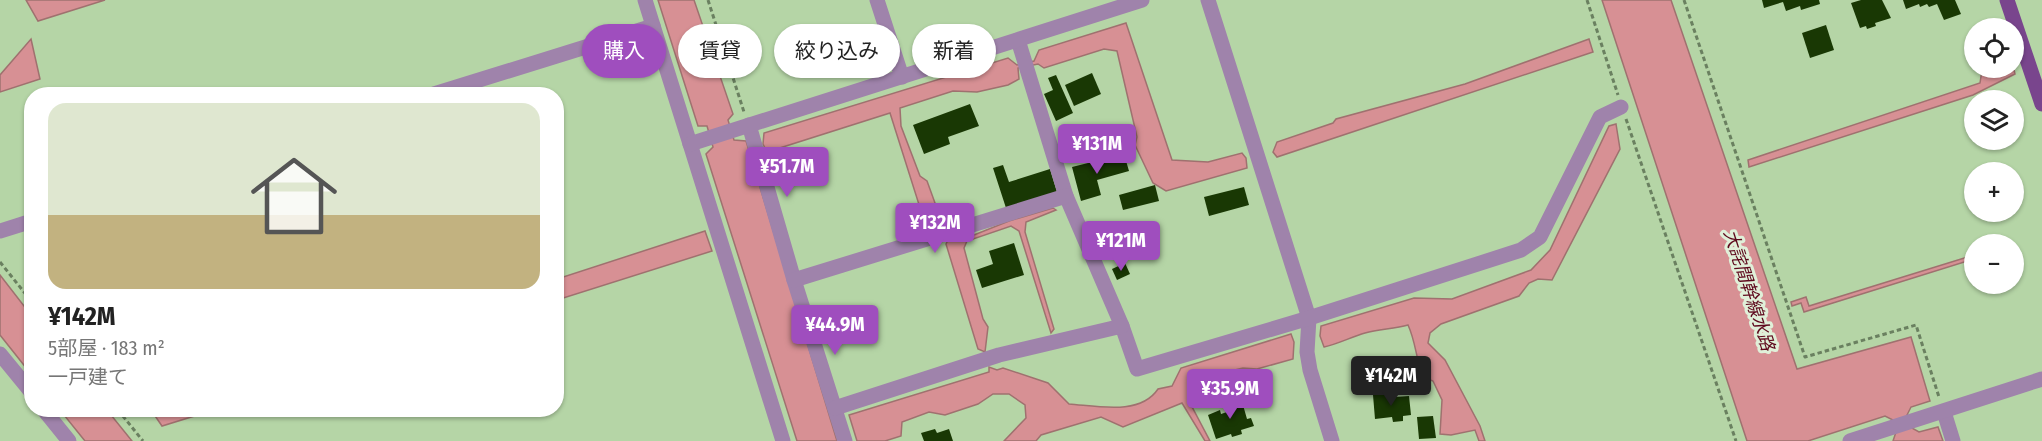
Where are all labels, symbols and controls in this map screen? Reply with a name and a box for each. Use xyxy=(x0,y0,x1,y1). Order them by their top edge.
map controls xyxy=(1964,18,2024,294)
button: locate xyxy=(1964,18,2024,78)
chip: 購入 xyxy=(582,24,666,78)
chip: 賃貸 xyxy=(678,24,762,78)
chip: 絞り込み xyxy=(774,24,900,78)
chip: 新着 xyxy=(912,24,996,78)
button: layers xyxy=(1964,90,2024,150)
pin: ¥131M xyxy=(1055,124,1139,175)
text: ¥131M xyxy=(1072,131,1122,155)
icon: home xyxy=(240,142,348,250)
pin: ¥51.7M xyxy=(738,147,836,198)
text: ¥51.7M xyxy=(760,154,814,178)
button: + xyxy=(1964,162,2024,222)
pin: ¥132M xyxy=(893,203,977,254)
text: ¥132M xyxy=(909,210,961,234)
pin: ¥121M xyxy=(1079,221,1163,272)
water label: 大詫間幹線水路 xyxy=(1719,227,1780,355)
text: ¥121M xyxy=(1096,228,1146,252)
button: − xyxy=(1964,234,2024,294)
text: ¥142M xyxy=(48,301,116,332)
pin: ¥44.9M xyxy=(786,305,884,356)
text: ¥44.9M xyxy=(805,312,865,336)
text: 5部屋 · 183 m² xyxy=(48,336,165,360)
pin: ¥142M xyxy=(1349,356,1433,407)
text: ¥142M xyxy=(1365,363,1417,387)
text: 一戸建て xyxy=(48,365,128,389)
pin: ¥35.9M xyxy=(1181,369,1279,420)
text: ¥35.9M xyxy=(1201,376,1259,400)

